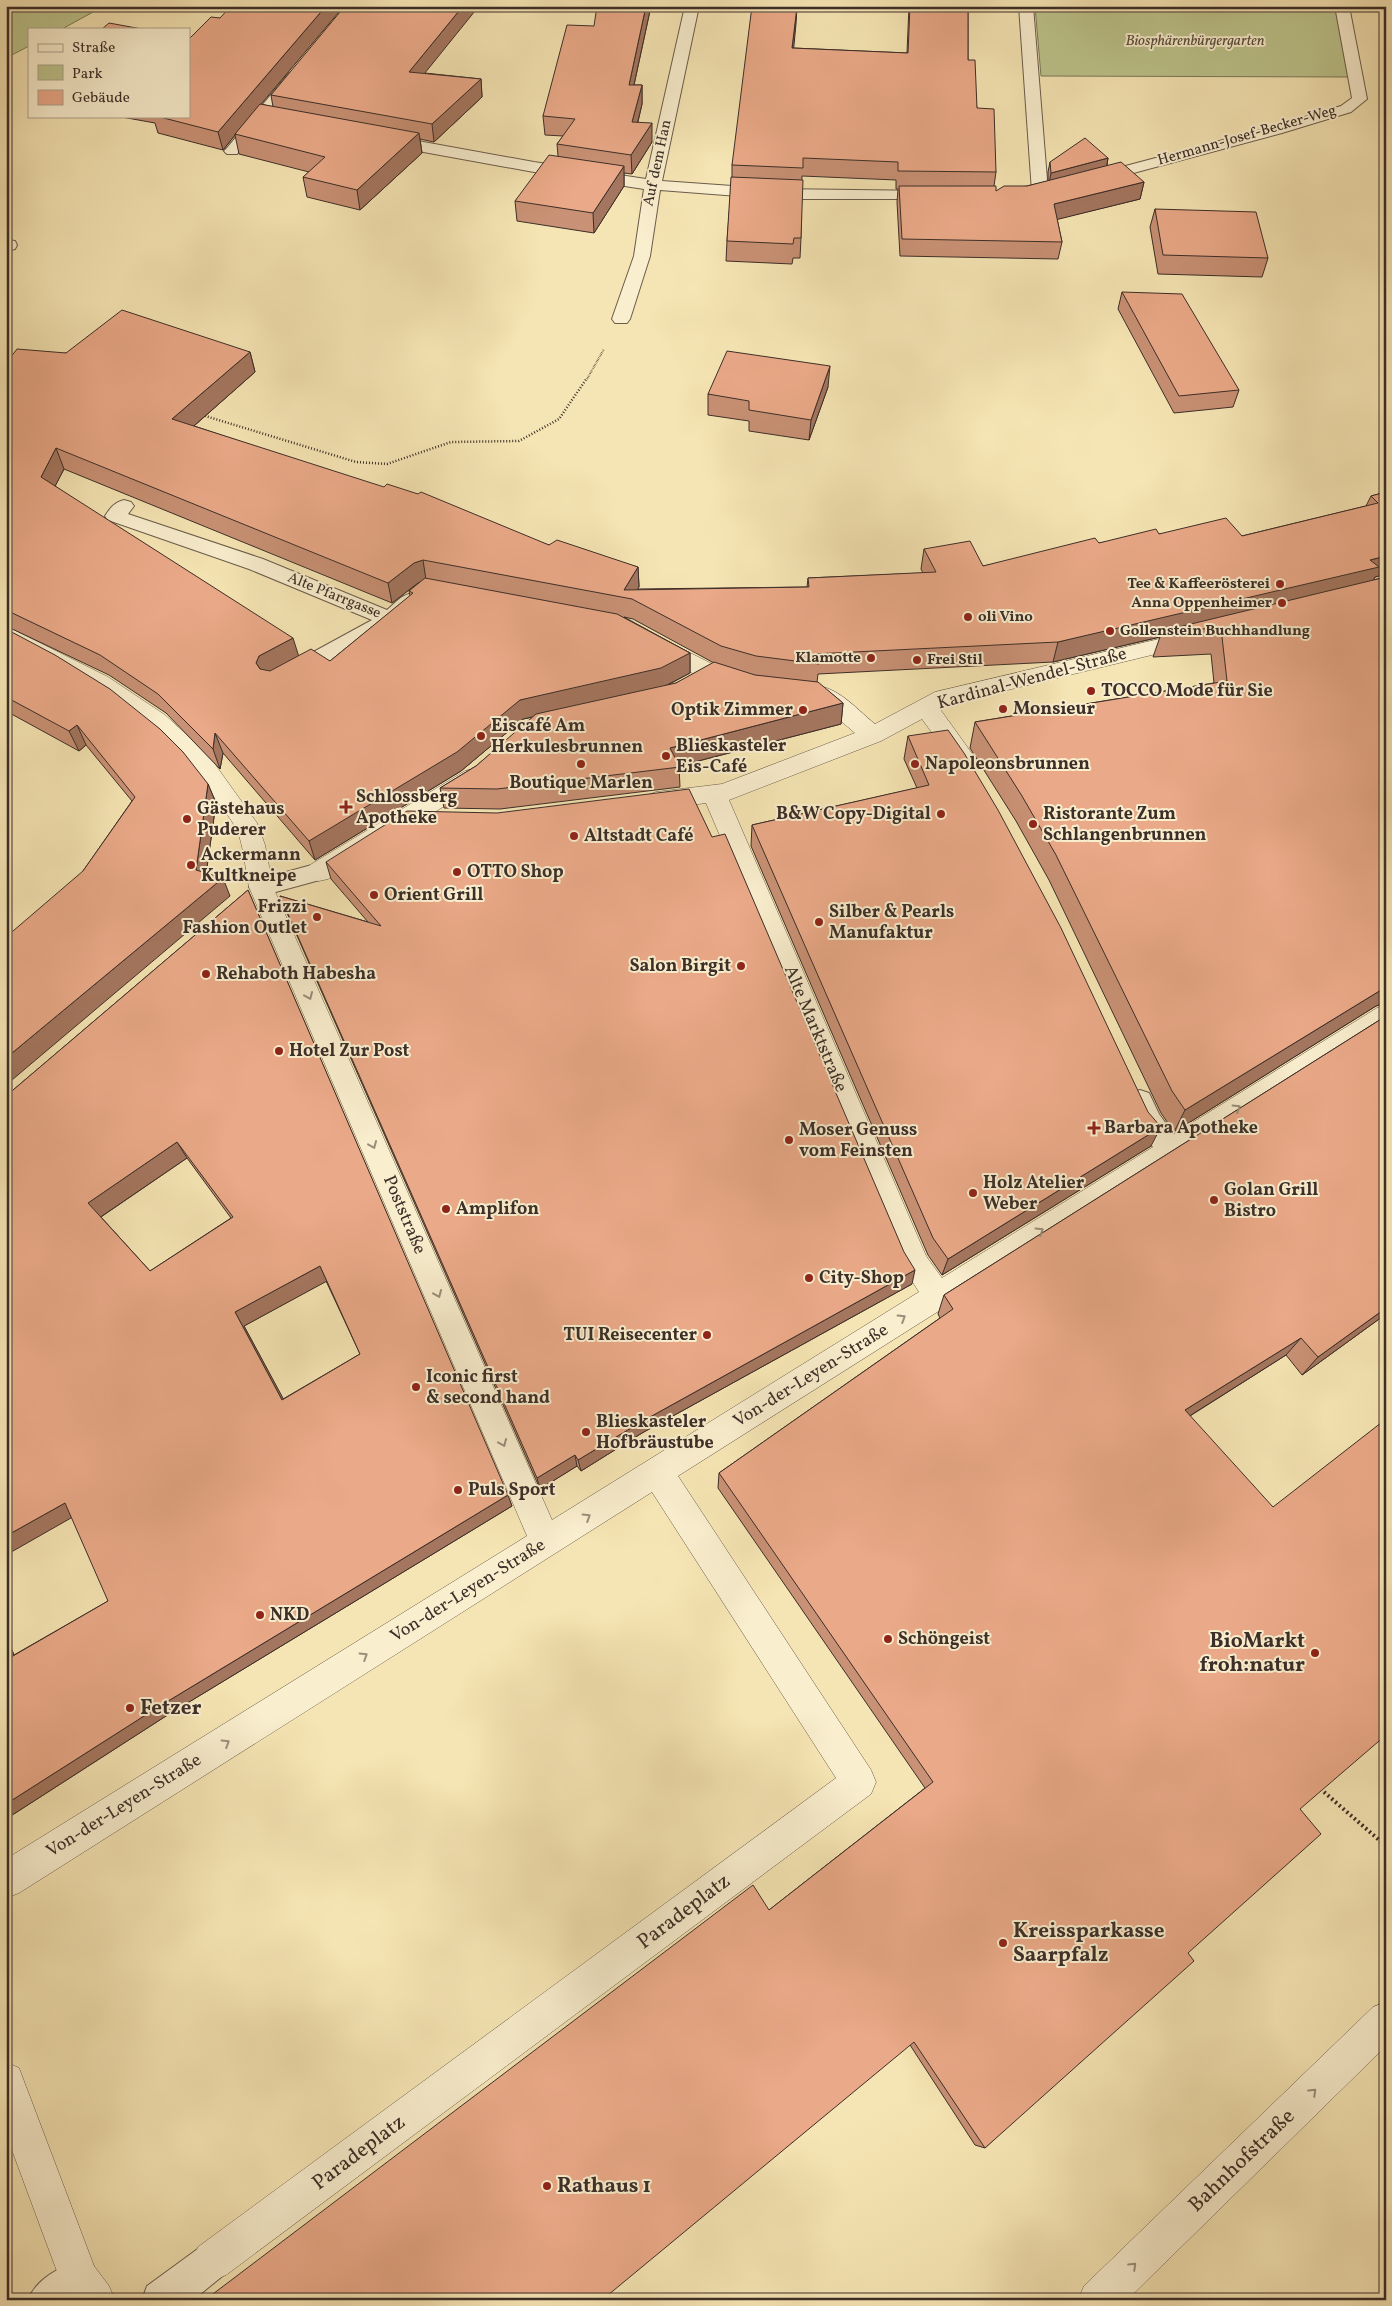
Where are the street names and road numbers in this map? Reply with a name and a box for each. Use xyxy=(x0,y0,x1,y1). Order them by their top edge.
street label: Hermann-Josef-Becker-Weg xyxy=(1155,100,1339,172)
street label: Auf dem Han xyxy=(639,118,677,208)
street label: Alte Pfarrgasse xyxy=(284,568,384,624)
street label: Kardinal-Wendel-Straße xyxy=(934,642,1130,716)
street label: Alte Marktstraße xyxy=(777,962,853,1096)
street label: Poststraße xyxy=(376,1172,432,1258)
street label: Von-der-Leyen-Straße xyxy=(729,1318,893,1434)
street label: Von-der-Leyen-Straße xyxy=(386,1533,550,1649)
street label: Von-der-Leyen-Straße xyxy=(42,1748,206,1864)
street label: Paradeplatz xyxy=(631,1867,737,1957)
street label: Bahnhofstraße xyxy=(1182,2103,1302,2219)
street label: Paradeplatz xyxy=(306,2108,412,2198)

